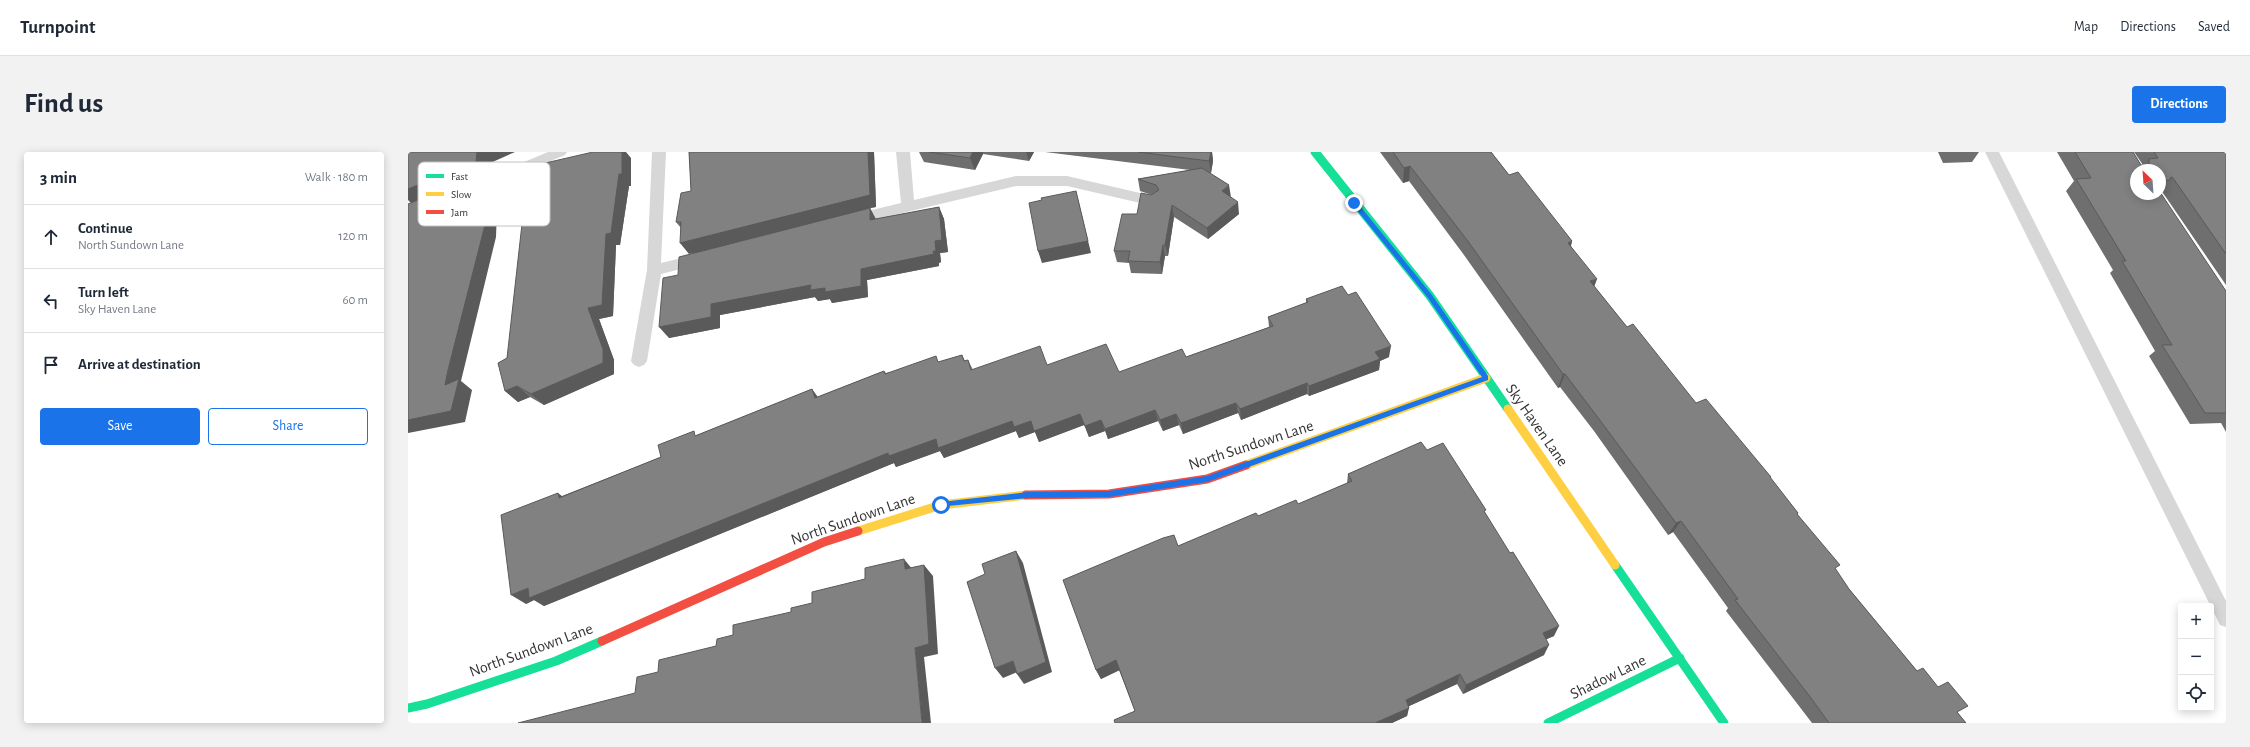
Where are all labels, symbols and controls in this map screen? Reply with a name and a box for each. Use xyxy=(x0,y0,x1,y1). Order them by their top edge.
text: Turnpoint xyxy=(20,18,95,37)
text: Map xyxy=(2074,20,2098,34)
text: Directions xyxy=(2120,20,2176,34)
text: Saved xyxy=(2198,20,2230,34)
button: Directions xyxy=(2132,86,2226,123)
text: Find us xyxy=(24,90,103,118)
legend xyxy=(418,162,550,226)
north arrow xyxy=(2130,164,2166,200)
text: 3 min xyxy=(40,169,77,186)
text: Walk · 180 m xyxy=(305,171,368,184)
text: Fast xyxy=(451,171,469,182)
text: Slow xyxy=(451,189,472,200)
route end xyxy=(1345,194,1363,212)
text: Jam xyxy=(451,207,468,218)
text: Continue xyxy=(78,221,133,236)
icon: ahead xyxy=(40,226,62,248)
text: 120 m xyxy=(338,230,368,243)
text: North Sundown Lane xyxy=(78,239,184,252)
text: Turn left xyxy=(78,285,129,300)
icon: left xyxy=(40,290,62,312)
text: 60 m xyxy=(342,294,368,307)
text: Sky Haven Lane xyxy=(78,303,156,316)
icon: arrive xyxy=(40,354,62,376)
text: Arrive at destination xyxy=(78,357,201,372)
street label: Sky Haven Lane xyxy=(1502,381,1571,470)
button: Save xyxy=(40,408,200,445)
button: Share xyxy=(208,408,368,445)
street label: North Sundown Lane xyxy=(1186,417,1316,473)
street label: North Sundown Lane xyxy=(789,490,917,548)
route start xyxy=(932,496,950,514)
map controls xyxy=(2178,603,2214,711)
button: + xyxy=(2178,603,2214,639)
street label: North Sundown Lane xyxy=(467,620,595,680)
button: − xyxy=(2178,639,2214,675)
street label: Shadow Lane xyxy=(1568,652,1648,702)
button: locate xyxy=(2178,675,2214,711)

